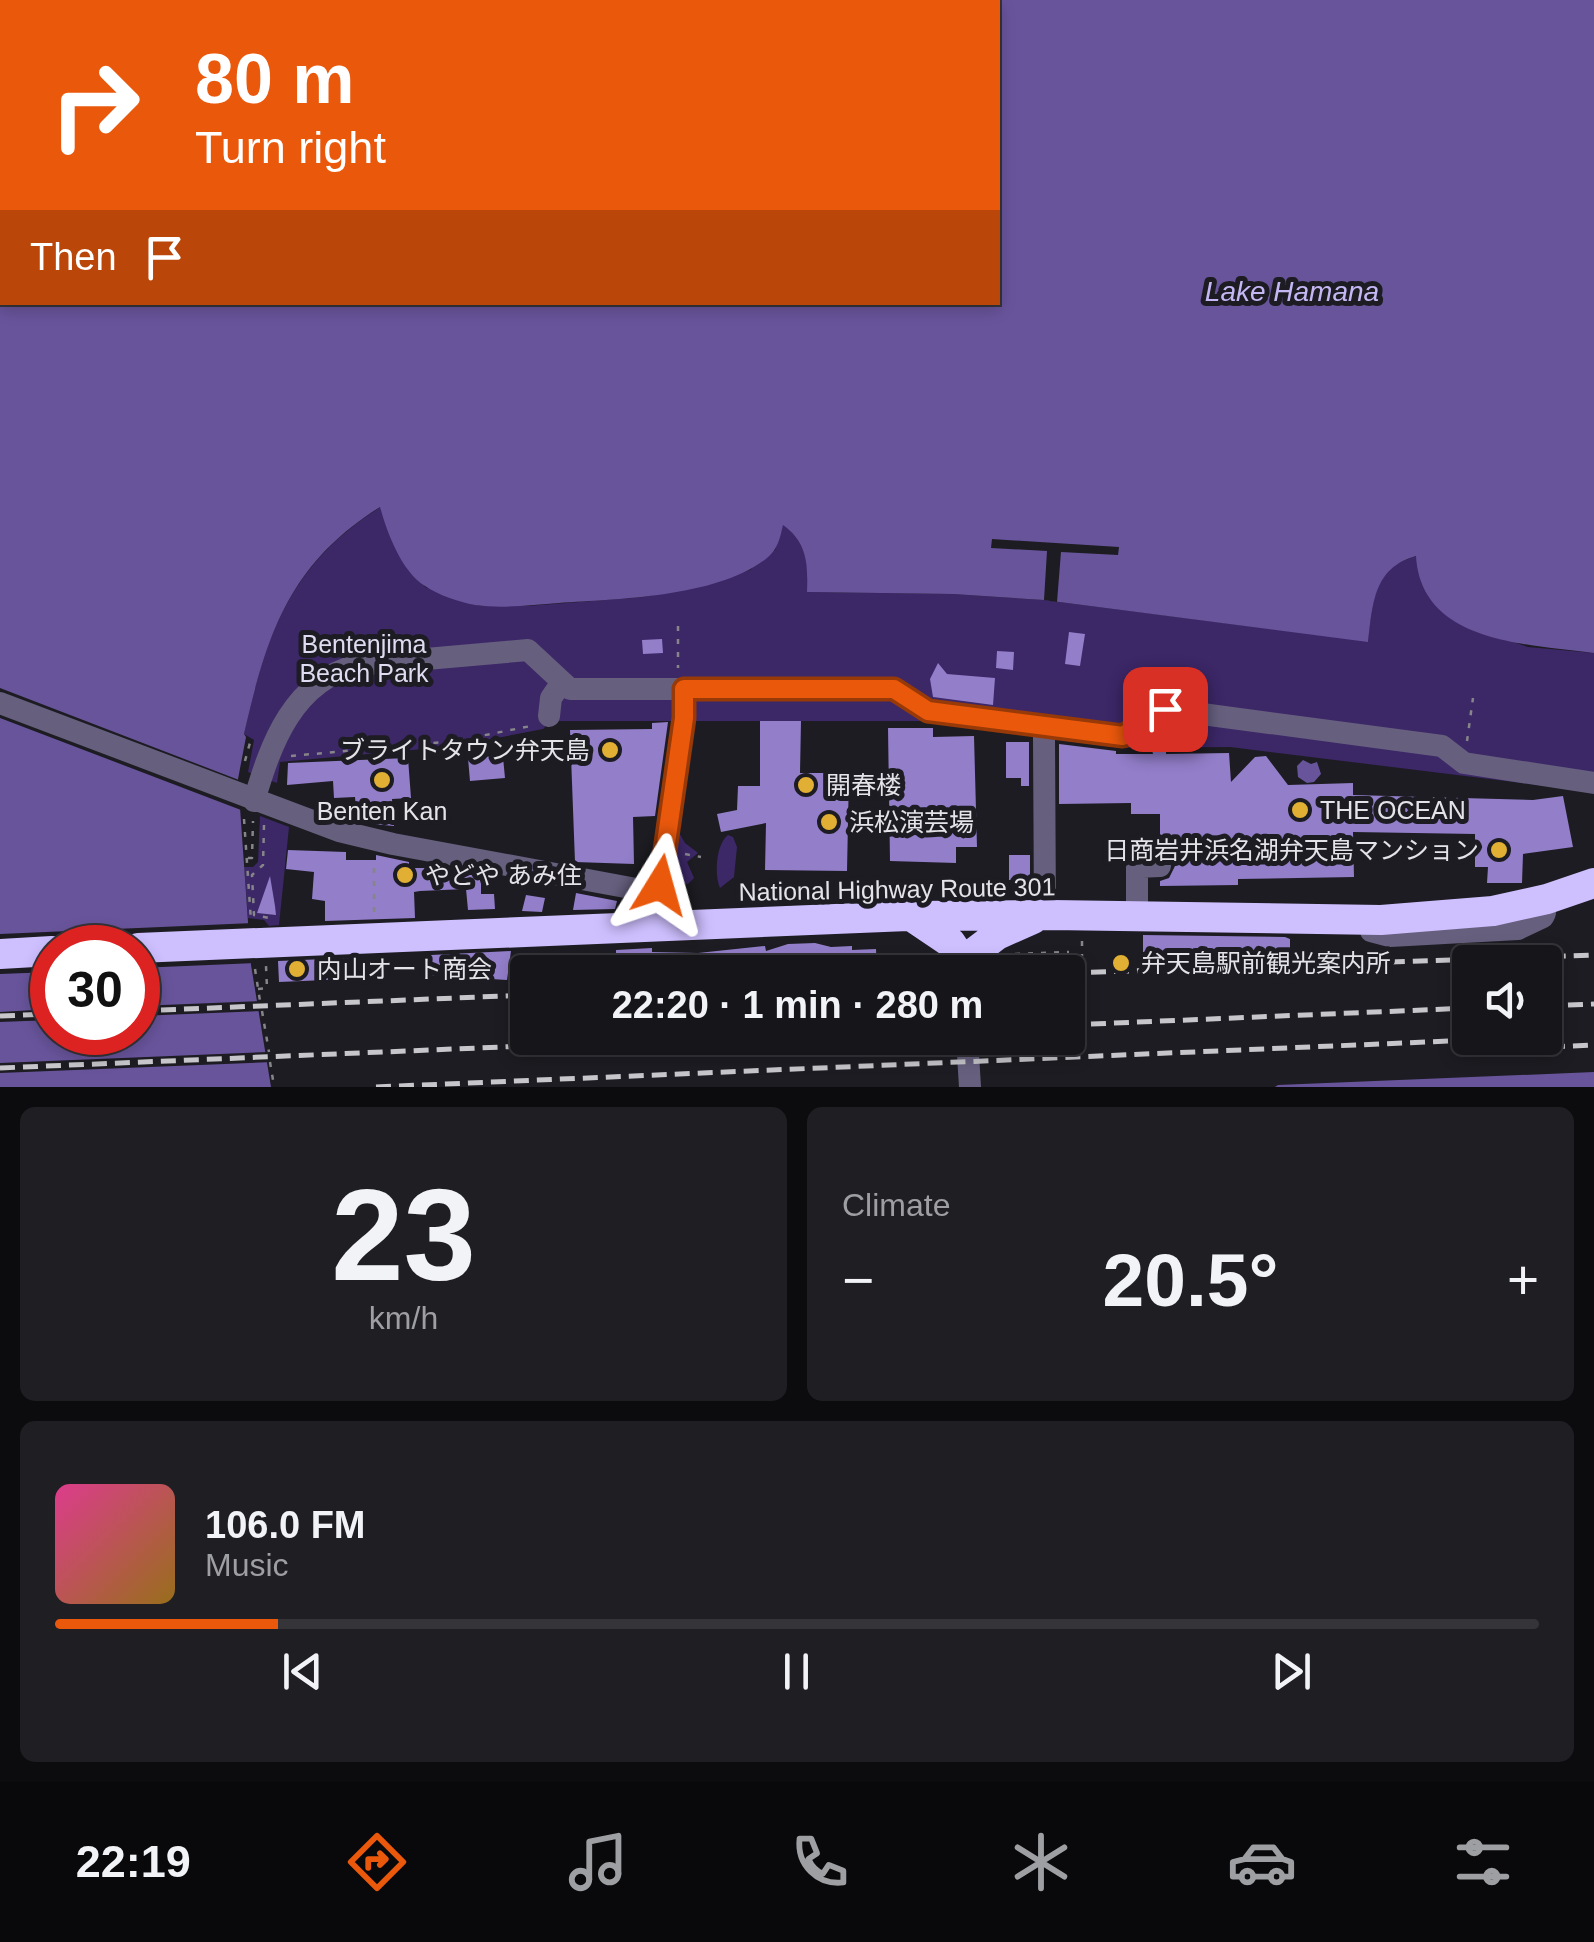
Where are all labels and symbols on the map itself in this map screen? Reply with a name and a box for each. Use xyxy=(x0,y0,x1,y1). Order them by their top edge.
water label: Lake Hamana xyxy=(1205,276,1379,307)
park label: Bentenjima Beach Park xyxy=(299,630,429,687)
pin xyxy=(1123,667,1208,752)
place label: ブライトタウン弁天島 xyxy=(340,736,590,764)
marker: ブライトタウン弁天島 xyxy=(599,739,621,761)
marker: Benten Kan xyxy=(371,769,393,791)
place label: 開春楼 xyxy=(826,771,901,799)
marker: 開春楼 xyxy=(795,774,817,796)
place label: THE OCEAN xyxy=(1320,796,1466,824)
place label: Benten Kan xyxy=(317,797,447,825)
marker: THE OCEAN xyxy=(1289,799,1311,821)
place label: 浜松演芸場 xyxy=(849,808,974,836)
marker: 浜松演芸場 xyxy=(818,811,840,833)
position arrow xyxy=(608,833,712,937)
place label: 日商岩井浜名湖弁天島マンション xyxy=(1104,836,1479,864)
marker: 日商岩井浜名湖弁天島マンション xyxy=(1488,839,1510,861)
place label: やどや あみ住 xyxy=(425,861,582,889)
marker: やどや あみ住 xyxy=(394,864,416,886)
street label: National Highway Route 301 xyxy=(738,872,1056,906)
speed limit sign: 30 xyxy=(30,925,160,1055)
place label: 弁天島駅前観光案内所 xyxy=(1141,949,1391,977)
marker: 弁天島駅前観光案内所 xyxy=(1110,952,1132,974)
place label: 内山オート商会 xyxy=(317,955,492,983)
marker: 内山オート商会 xyxy=(286,958,308,980)

